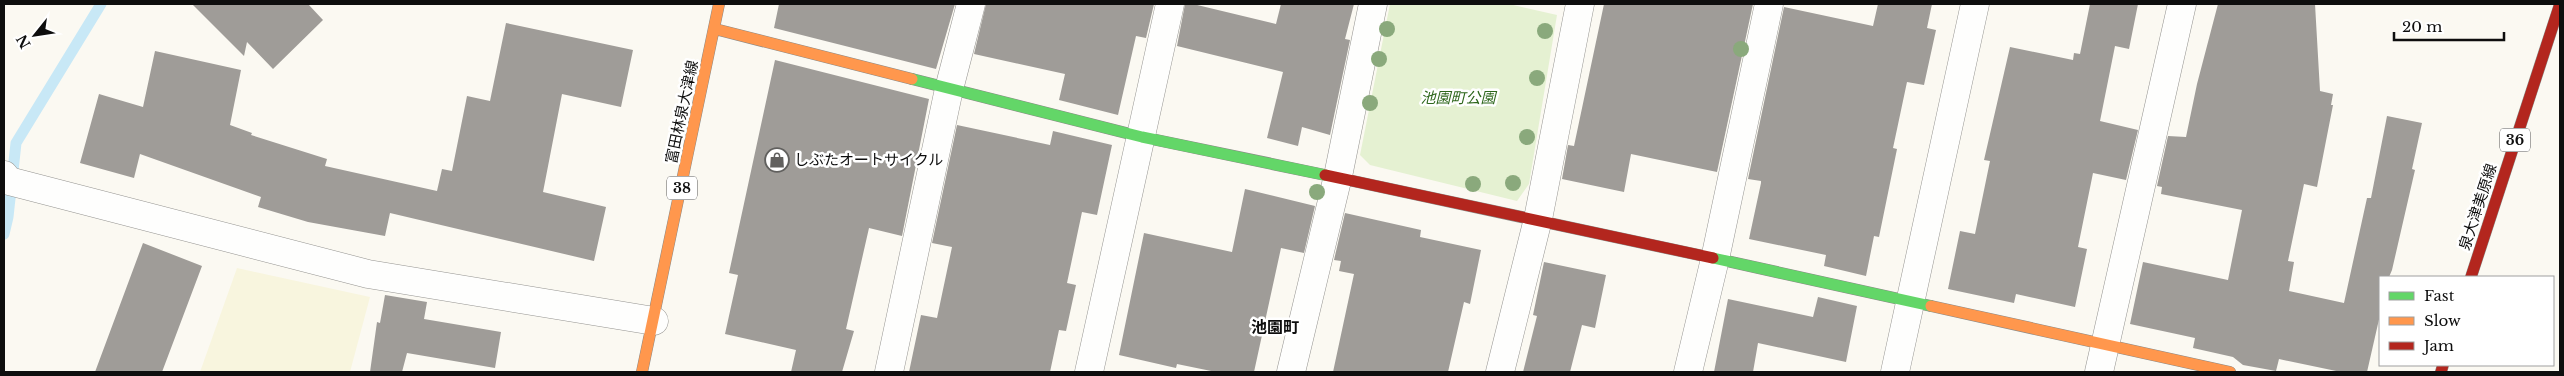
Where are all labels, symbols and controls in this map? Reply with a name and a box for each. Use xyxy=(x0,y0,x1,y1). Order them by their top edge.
north arrow xyxy=(10,10,60,60)
scale bar xyxy=(2394,10,2504,42)
text: 20 m xyxy=(2402,17,2442,36)
text: N xyxy=(13,31,35,52)
street label: 富田林泉大津線 xyxy=(661,59,702,165)
park label: 池園町公園 xyxy=(1420,88,1497,107)
road number: 36 xyxy=(2500,128,2530,152)
shop icon: しぶたオートサイクル xyxy=(764,147,790,173)
place label: しぶたオートサイクル xyxy=(794,150,943,169)
street label: 泉大津美原線 xyxy=(2455,161,2500,253)
road number: 38 xyxy=(667,177,697,200)
legend xyxy=(2379,276,2554,366)
text: Fast xyxy=(2424,286,2455,305)
text: Slow xyxy=(2424,311,2461,330)
district label: 池園町 xyxy=(1251,317,1299,337)
text: Jam xyxy=(2422,336,2454,355)

